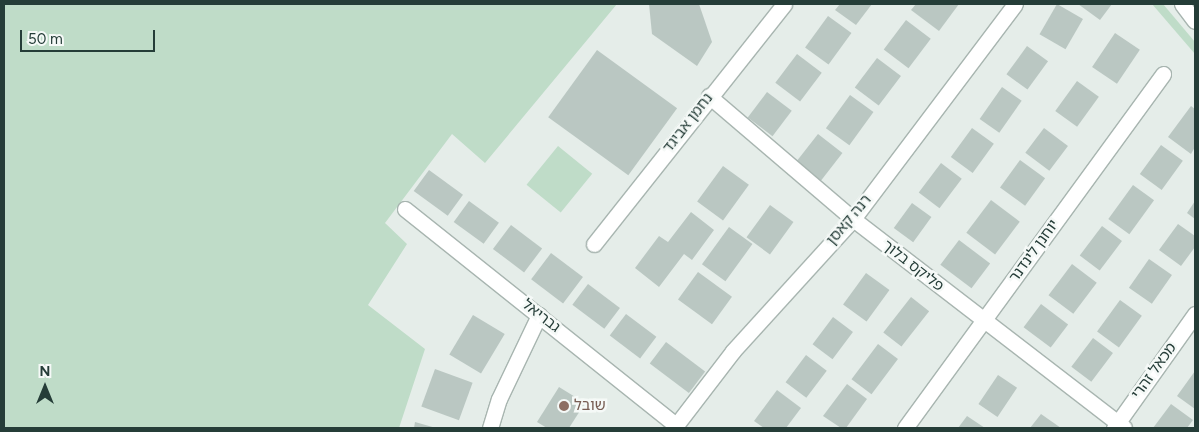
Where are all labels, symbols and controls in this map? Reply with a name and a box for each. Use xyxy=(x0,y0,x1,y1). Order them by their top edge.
scale bar xyxy=(22,20,158,52)
text: 50 m xyxy=(28,30,63,48)
street label: נחמן אביגד xyxy=(659,90,717,156)
street label: רנה קאסן xyxy=(823,191,875,249)
street label: יוחנן לינדנר xyxy=(1005,216,1063,286)
street label: פליקס בלוך xyxy=(879,236,947,296)
street label: גבריאל xyxy=(518,296,564,336)
street label: מכאל זהרי xyxy=(1128,339,1180,403)
north arrow xyxy=(20,362,70,412)
text: N xyxy=(40,363,50,380)
place label: שובל xyxy=(574,397,606,415)
marker: שובל xyxy=(558,400,570,412)

